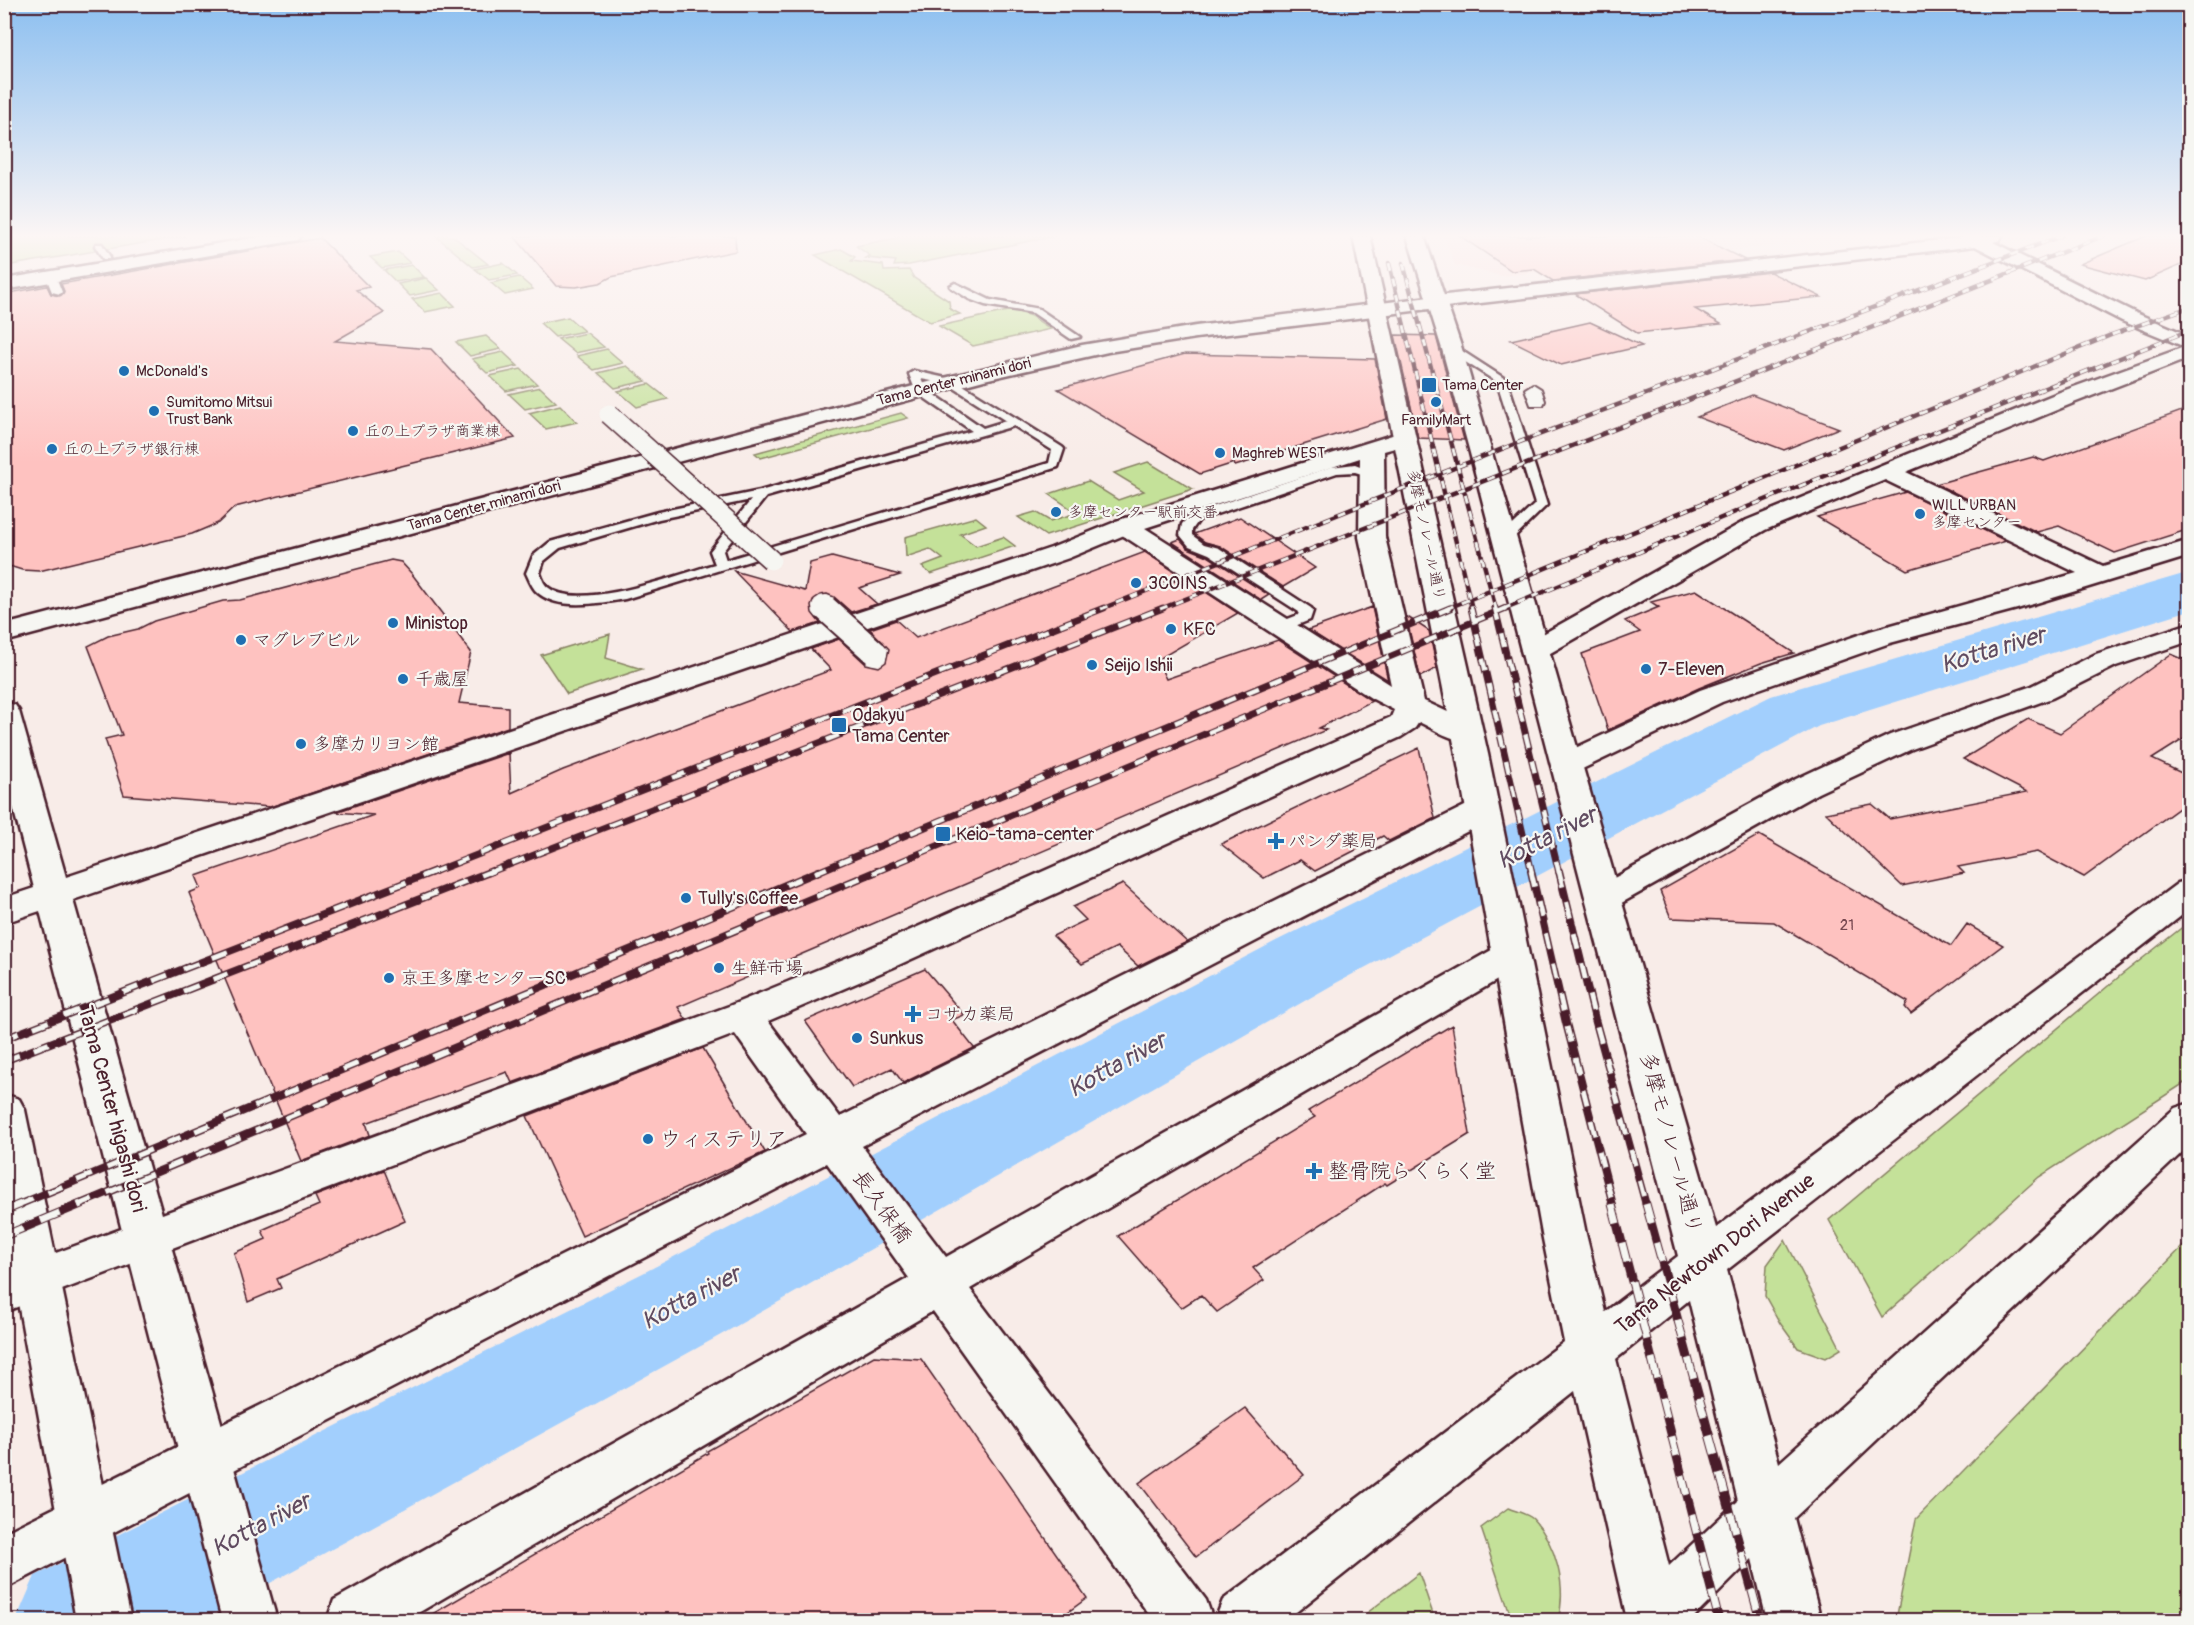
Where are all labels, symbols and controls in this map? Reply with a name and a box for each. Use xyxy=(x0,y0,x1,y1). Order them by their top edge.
street label: Tama Center minami dori xyxy=(875,354,1033,410)
place label: McDonald's xyxy=(136,362,208,381)
marker: McDonald's xyxy=(117,364,131,378)
marker: Tama Center xyxy=(1420,376,1438,394)
place label: Tama Center xyxy=(1442,376,1524,395)
place label: Sumitomo Mitsui Trust Bank xyxy=(166,393,273,429)
marker: FamilyMart xyxy=(1429,395,1443,409)
marker: Sumitomo Mitsui Trust Bank xyxy=(147,404,161,418)
place label: FamilyMart xyxy=(1401,411,1472,430)
place label: 丘の上プラザ商業棟 xyxy=(365,422,500,441)
marker: 丘の上プラザ商業棟 xyxy=(346,424,360,438)
place label: 丘の上プラザ銀行棟 xyxy=(64,440,199,459)
marker: 丘の上プラザ銀行棟 xyxy=(45,442,59,456)
place label: Maghreb WEST xyxy=(1232,444,1325,463)
marker: Maghreb WEST xyxy=(1213,446,1227,460)
street label: 多摩モノレール通り xyxy=(1403,467,1449,603)
street label: Tama Center minami dori xyxy=(405,476,563,536)
place label: WILL URBAN 多摩センター xyxy=(1932,496,2021,532)
place label: 多摩センター駅前交番 xyxy=(1068,503,1217,522)
marker: 多摩センター駅前交番 xyxy=(1049,505,1063,519)
marker: WILL URBAN 多摩センター xyxy=(1913,507,1927,521)
place label: 3COINS xyxy=(1148,572,1208,595)
marker: 3COINS xyxy=(1129,576,1143,590)
place label: Ministop xyxy=(405,612,468,635)
marker: Ministop xyxy=(386,616,400,630)
place label: KFC xyxy=(1183,618,1216,641)
water label: Kotta river xyxy=(1937,619,2052,680)
marker: KFC xyxy=(1164,622,1178,636)
place label: マグレブビル xyxy=(253,629,360,652)
marker: マグレブビル xyxy=(234,633,248,647)
place label: Seijo Ishii xyxy=(1104,654,1173,677)
marker: Seijo Ishii xyxy=(1085,658,1099,672)
place label: 7-Eleven xyxy=(1658,658,1725,681)
marker: 7-Eleven xyxy=(1639,662,1653,676)
place label: 千歳屋 xyxy=(415,668,469,691)
marker: 千歳屋 xyxy=(396,672,410,686)
place label: Odakyu Tama Center xyxy=(852,704,950,748)
marker: Odakyu Tama Center xyxy=(830,716,848,734)
place label: 多摩カリヨン館 xyxy=(313,733,439,756)
marker: 多摩カリヨン館 xyxy=(294,737,308,751)
water label: Kotta river xyxy=(1492,799,1605,875)
place label: Keio-tama-center xyxy=(956,823,1095,846)
marker: Keio-tama-center xyxy=(934,825,952,843)
place label: パンダ薬局 xyxy=(1288,830,1377,853)
marker: パンダ薬局 xyxy=(1269,834,1283,848)
place label: Tully's Coffee xyxy=(698,887,798,910)
marker: Tully's Coffee xyxy=(679,891,693,905)
house number: 21 xyxy=(1840,916,1854,935)
place label: 生鮮市場 xyxy=(731,957,803,980)
marker: 生鮮市場 xyxy=(712,961,726,975)
place label: 京王多摩センターSC xyxy=(401,967,566,990)
marker: 京王多摩センターSC xyxy=(382,971,396,985)
street label: Tama Center higashi dori xyxy=(71,1003,153,1216)
place label: コサカ薬局 xyxy=(925,1003,1015,1026)
marker: コサカ薬局 xyxy=(906,1007,920,1021)
water label: Kotta river xyxy=(1063,1025,1174,1104)
place label: Sunkus xyxy=(869,1027,923,1050)
marker: Sunkus xyxy=(850,1031,864,1045)
street label: 多摩モノレール通り xyxy=(1634,1049,1708,1237)
place label: ウィステリア xyxy=(660,1126,787,1153)
marker: ウィステリア xyxy=(641,1132,655,1146)
place label: 整骨院らくらく堂 xyxy=(1328,1158,1496,1185)
marker: 整骨院らくらく堂 xyxy=(1305,1162,1323,1180)
street label: 長久保橋 xyxy=(846,1165,918,1249)
street label: Tama Newtown Dori Avenue xyxy=(1609,1167,1821,1341)
water label: Kotta river xyxy=(637,1258,748,1336)
water label: Kotta river xyxy=(207,1485,318,1563)

